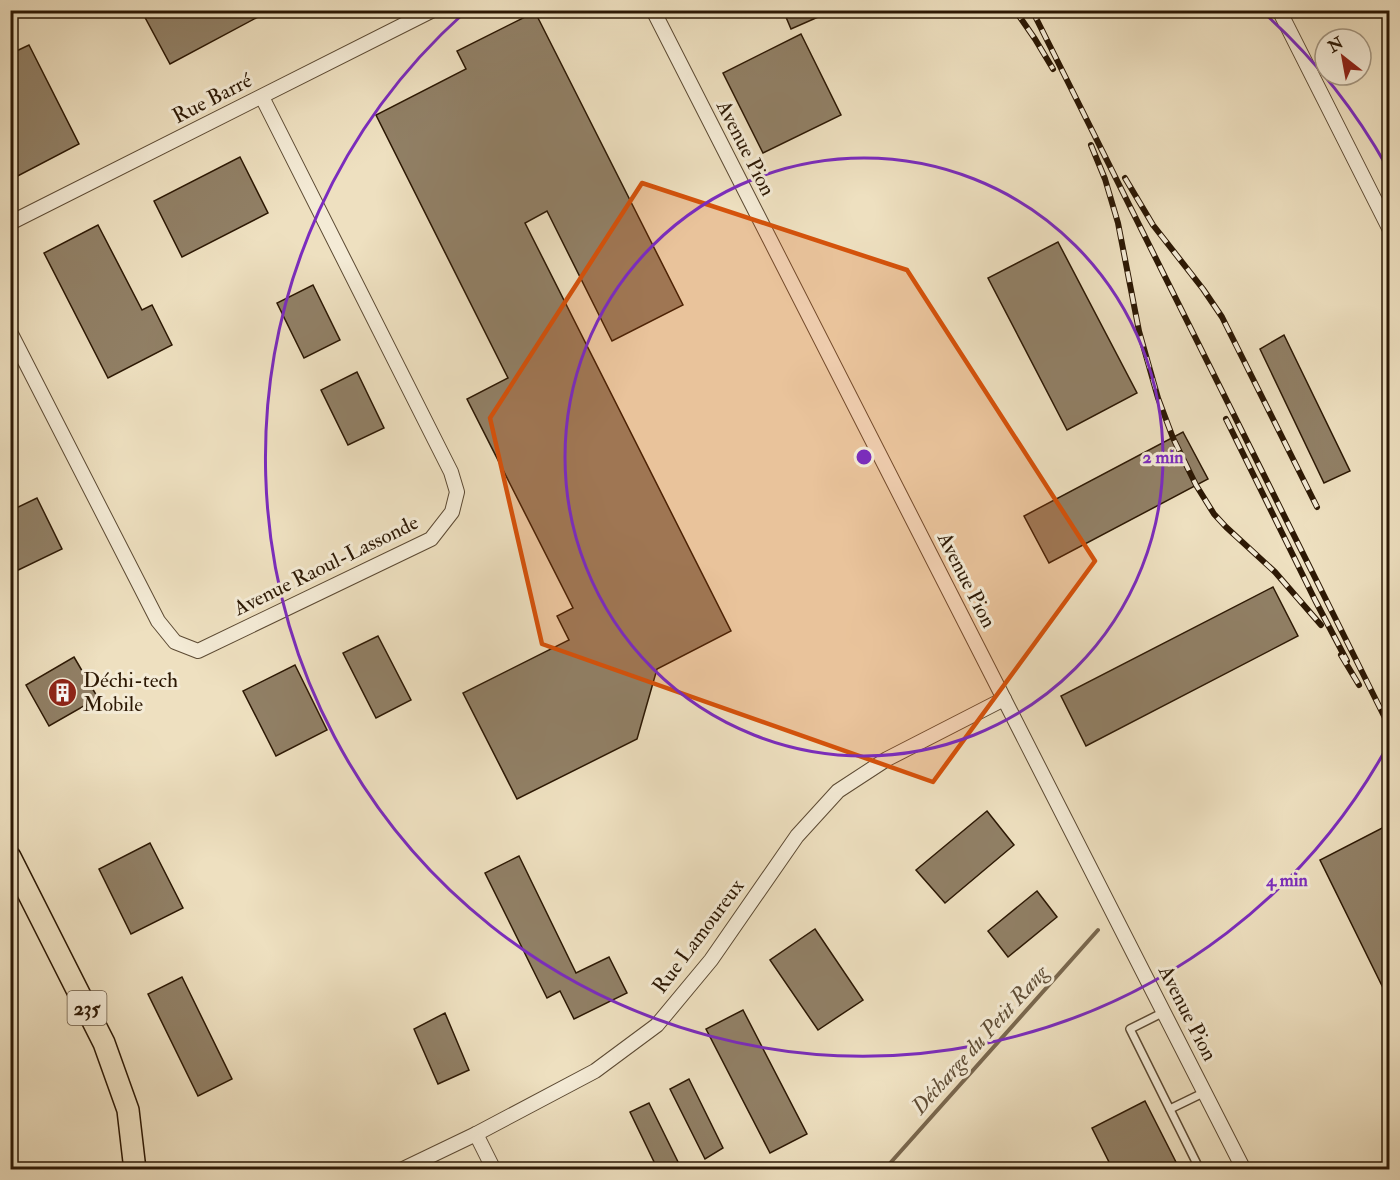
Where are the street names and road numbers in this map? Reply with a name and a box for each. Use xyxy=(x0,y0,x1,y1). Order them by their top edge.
street label: Rue Barré xyxy=(168,67,257,130)
street label: Avenue Pion xyxy=(710,95,781,201)
street label: Avenue Raoul-Lassonde xyxy=(228,509,423,622)
street label: Avenue Pion xyxy=(931,527,1002,633)
street label: Rue Lamoureux xyxy=(646,873,751,999)
street label: Avenue Pion xyxy=(1152,960,1223,1066)
road number: 235 xyxy=(68,991,106,1025)

